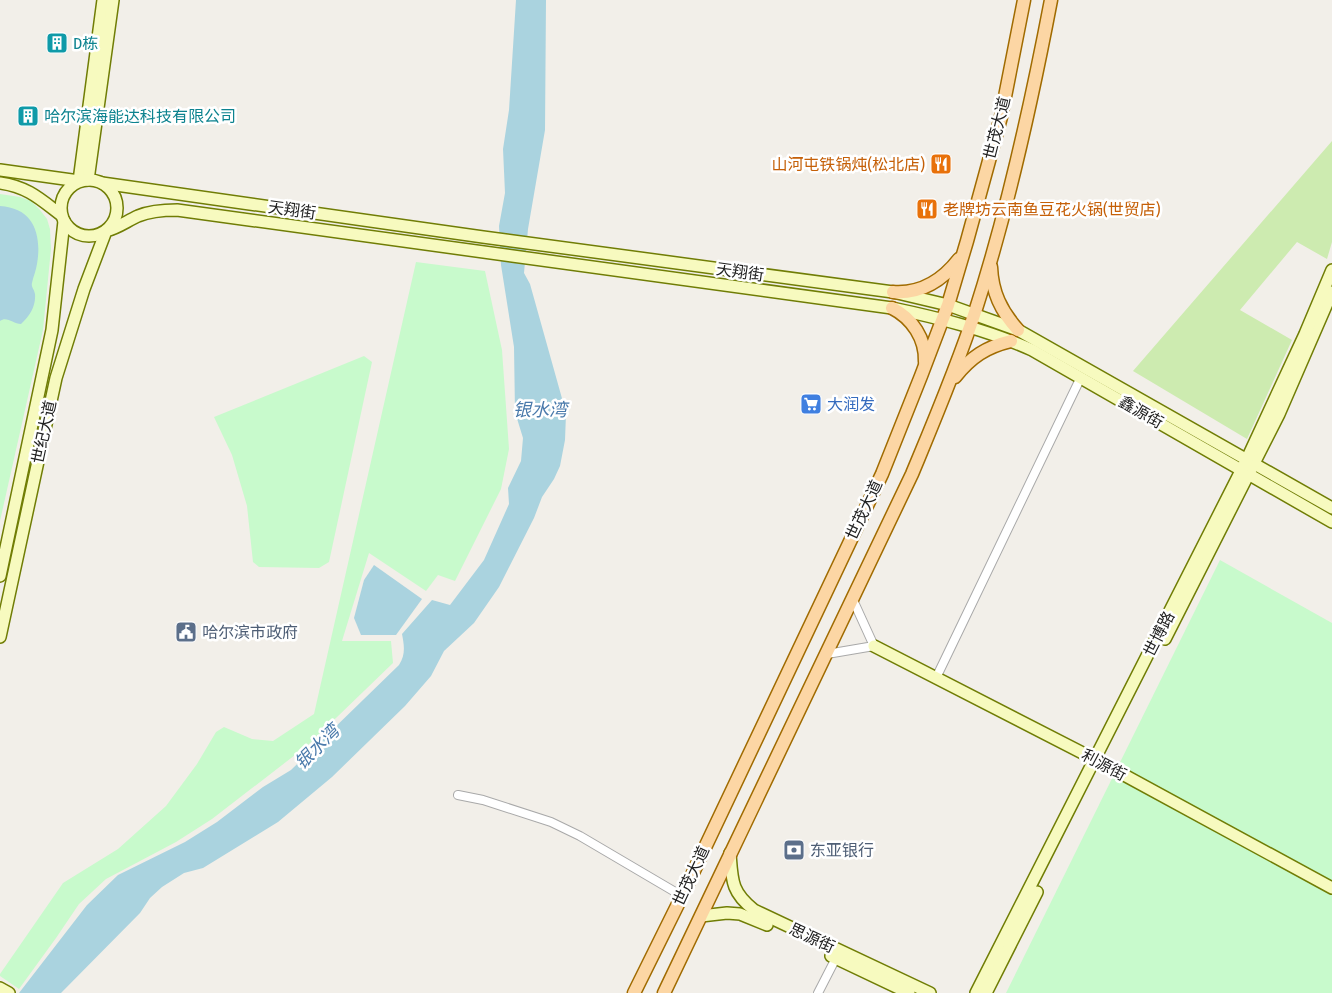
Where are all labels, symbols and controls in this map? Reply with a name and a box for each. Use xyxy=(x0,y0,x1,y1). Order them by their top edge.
building icon: D栋 xyxy=(45,31,69,55)
place label: D栋 xyxy=(73,34,98,53)
street label: 世茂大道 xyxy=(980,95,1014,161)
building icon: 哈尔滨海能达科技有限公司 xyxy=(16,104,40,128)
place label: 哈尔滨海能达科技有限公司 xyxy=(44,107,236,126)
restaurant icon: 山河屯铁锅炖(松北店) xyxy=(929,152,953,176)
place label: 山河屯铁锅炖(松北店) xyxy=(772,155,925,174)
street label: 天翔街 xyxy=(267,197,317,223)
restaurant icon: 老牌坊云南鱼豆花火锅(世贸店) xyxy=(915,197,939,221)
place label: 老牌坊云南鱼豆花火锅(世贸店) xyxy=(943,200,1161,219)
street label: 天翔街 xyxy=(715,259,765,285)
supermarket icon: 大润发 xyxy=(799,392,823,416)
street label: 鑫源街 xyxy=(1115,392,1167,432)
place label: 大润发 xyxy=(827,395,875,414)
street label: 世纪大道 xyxy=(28,399,60,465)
water label: 银水湾 xyxy=(513,399,570,421)
street label: 世茂大道 xyxy=(842,477,886,543)
street label: 世博路 xyxy=(1140,608,1178,660)
public building icon: 哈尔滨市政府 xyxy=(174,620,198,644)
place label: 哈尔滨市政府 xyxy=(202,623,298,642)
water label: 银水湾 xyxy=(290,718,346,774)
street label: 利源街 xyxy=(1078,745,1130,785)
bank icon: 东亚银行 xyxy=(782,838,806,862)
place label: 东亚银行 xyxy=(810,841,874,860)
street label: 世茂大道 xyxy=(669,843,713,909)
street label: 思源街 xyxy=(786,919,838,957)

